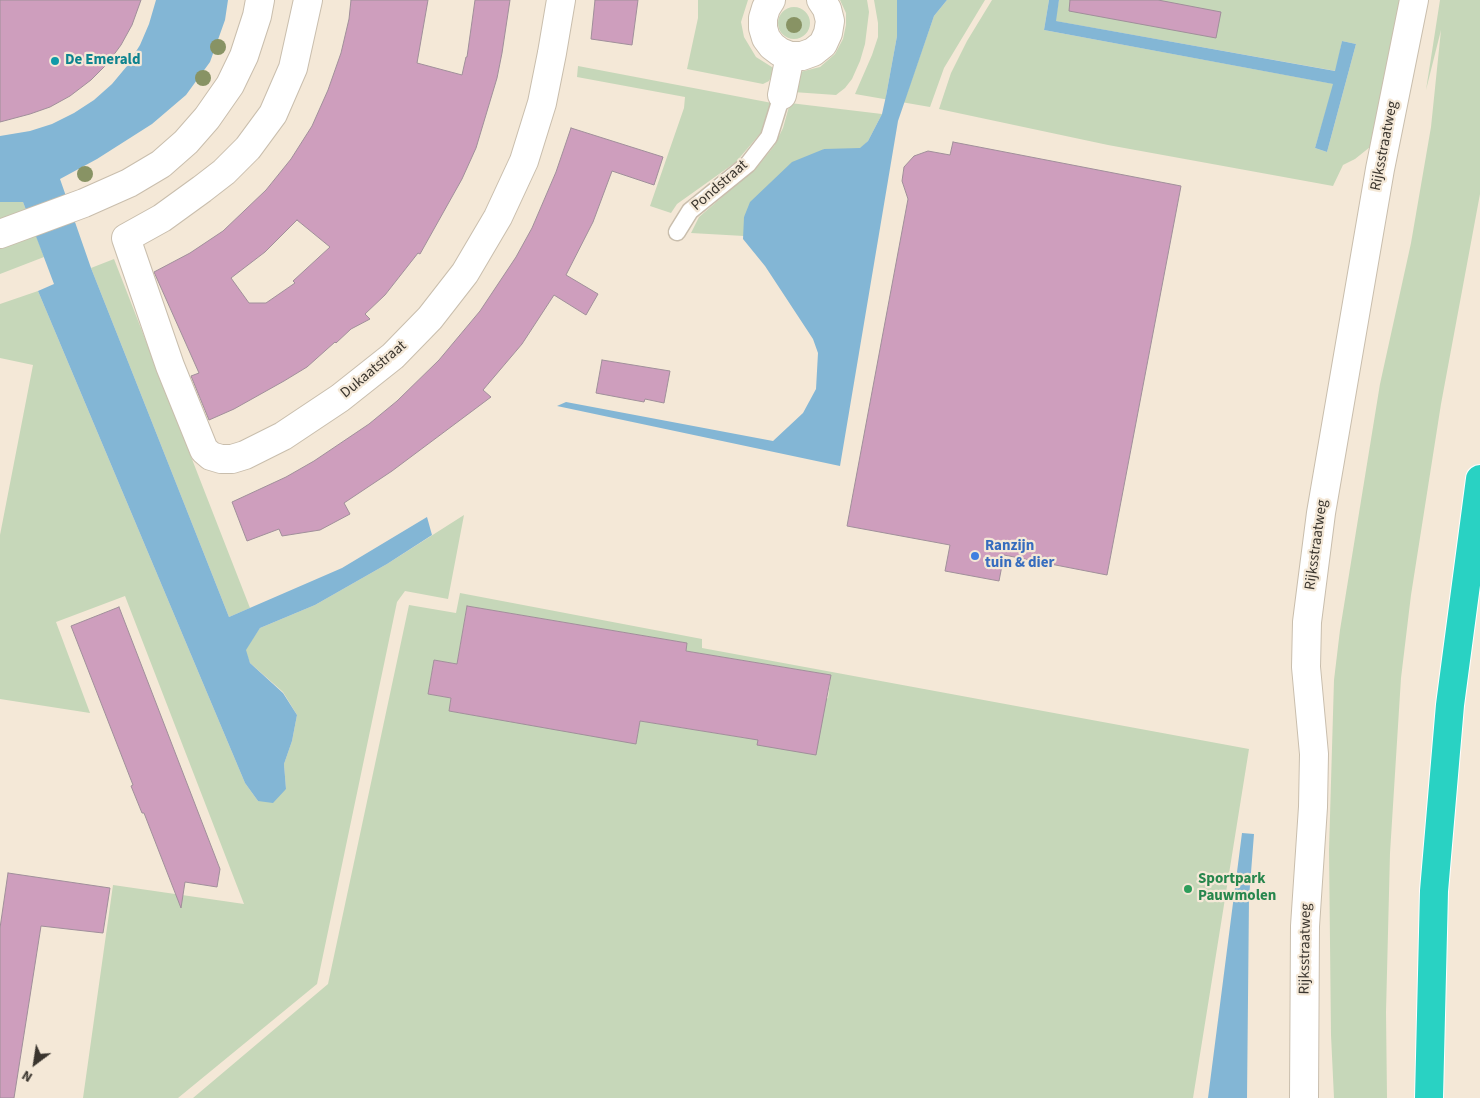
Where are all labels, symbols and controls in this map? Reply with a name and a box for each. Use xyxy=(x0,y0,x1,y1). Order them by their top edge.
place label: De Emerald xyxy=(65,52,140,70)
marker: De Emerald xyxy=(49,55,61,67)
street label: Rijksstraatweg xyxy=(1367,100,1403,192)
street label: Pondstraat xyxy=(688,157,752,215)
street label: Dukaatstraat xyxy=(337,337,411,403)
street label: Rijksstraatweg xyxy=(1302,499,1332,591)
place label: Ranzijn tuin & dier xyxy=(985,538,1054,573)
marker: Ranzijn tuin & dier xyxy=(969,550,981,562)
place label: Sportpark Pauwmolen xyxy=(1198,871,1276,906)
marker: Sportpark Pauwmolen xyxy=(1182,883,1194,895)
street label: Rijksstraatweg xyxy=(1296,903,1316,995)
north arrow xyxy=(10,1038,60,1088)
text: N xyxy=(18,1065,36,1087)

